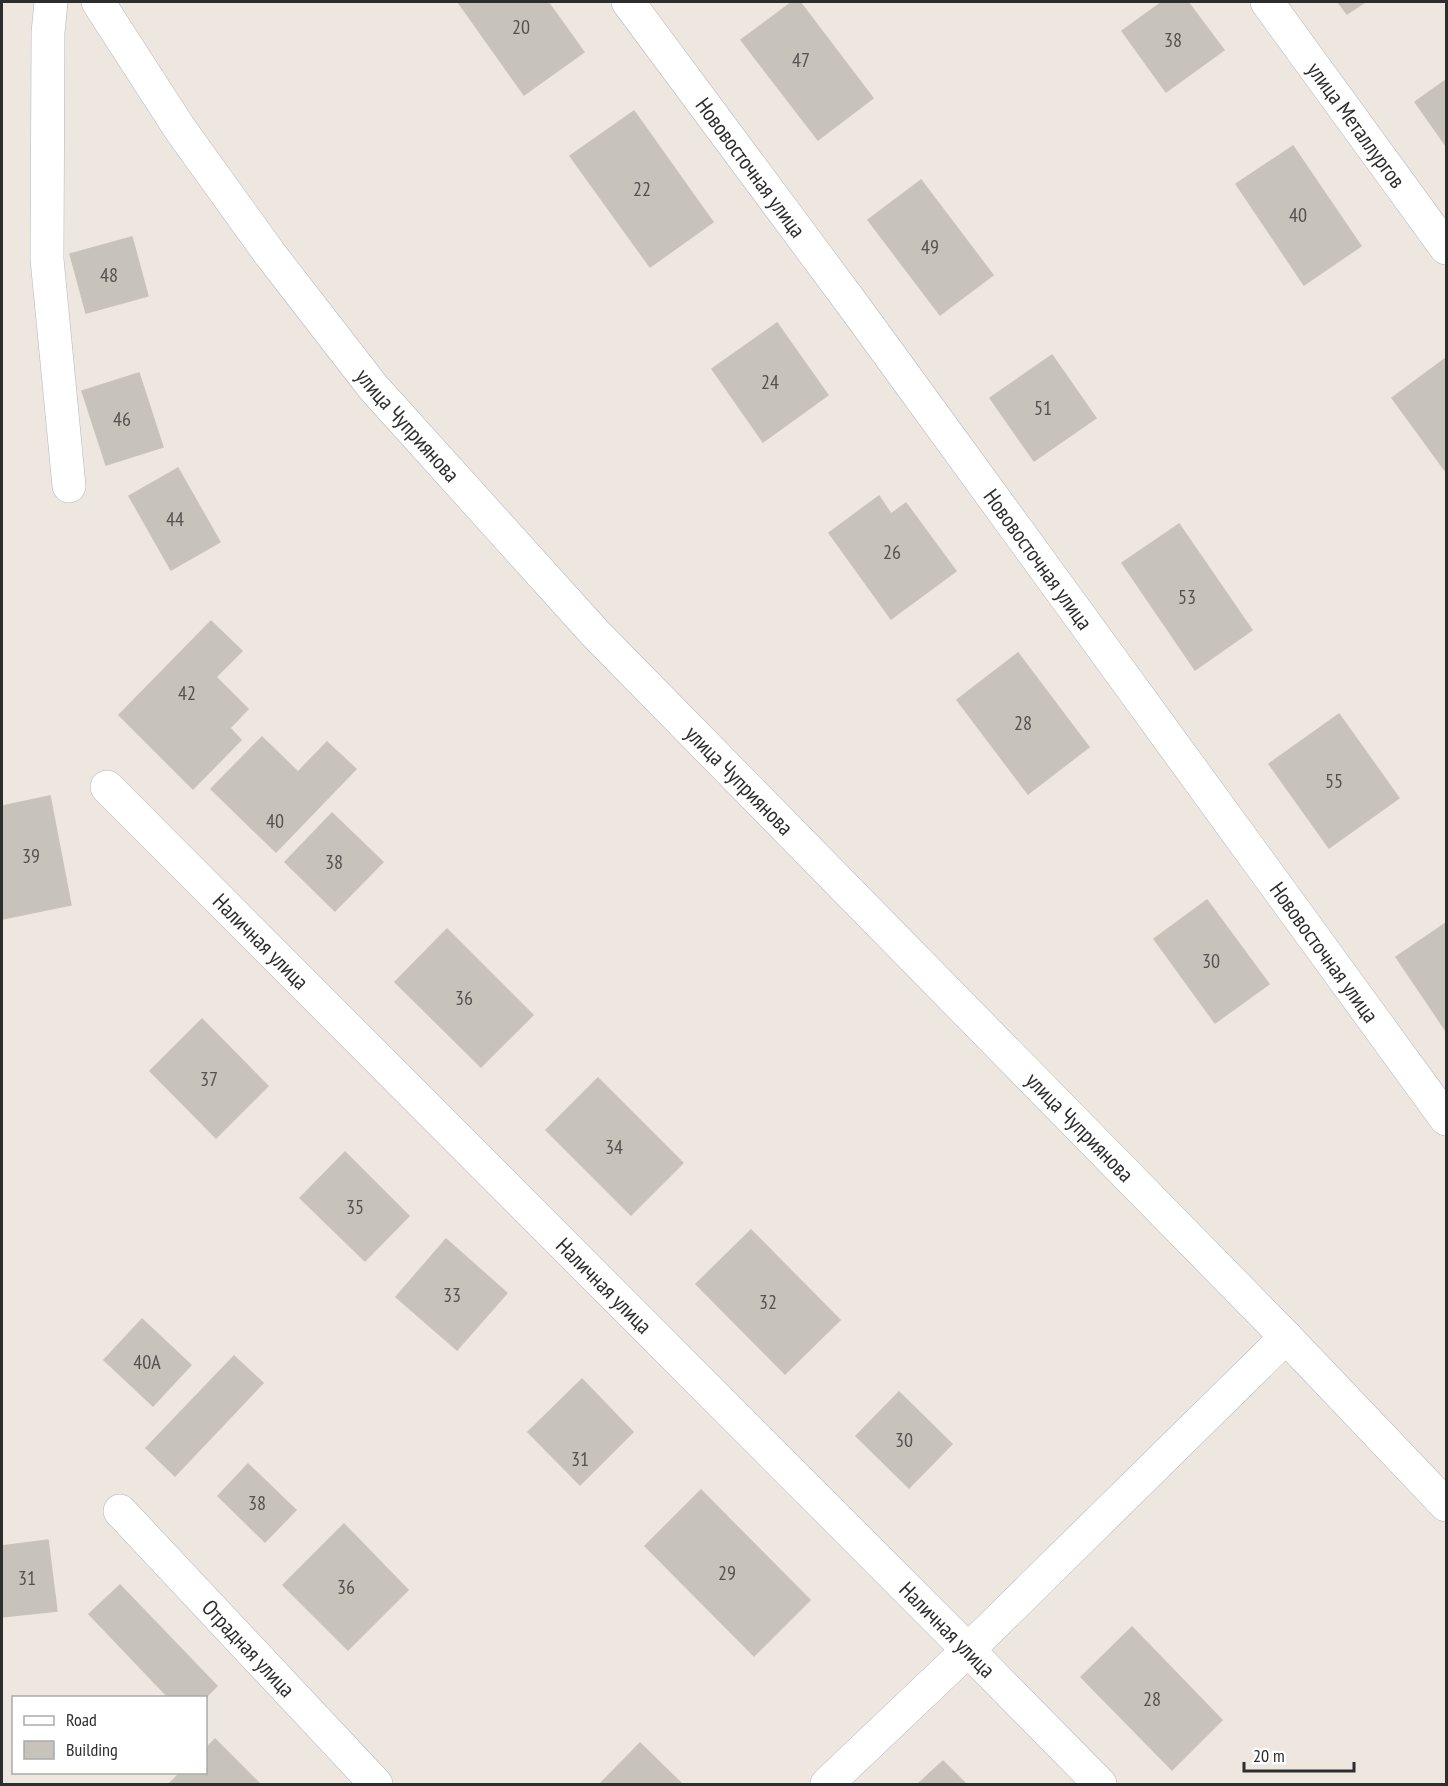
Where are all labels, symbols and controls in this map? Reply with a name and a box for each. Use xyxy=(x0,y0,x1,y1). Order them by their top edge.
house number: 20 xyxy=(512,14,530,40)
house number: 38 xyxy=(1164,27,1182,53)
house number: 47 xyxy=(792,47,810,73)
street label: улица Металлургов xyxy=(1301,56,1412,194)
street label: Нововосточная улица xyxy=(690,92,812,243)
house number: 22 xyxy=(633,176,651,202)
house number: 40 xyxy=(1289,202,1307,228)
house number: 49 xyxy=(921,234,939,260)
house number: 48 xyxy=(100,262,118,288)
street label: улица Чуприянова xyxy=(350,363,466,488)
house number: 24 xyxy=(761,369,779,395)
house number: 51 xyxy=(1034,395,1052,421)
house number: 46 xyxy=(113,406,131,432)
street label: Нововосточная улица xyxy=(978,483,1099,635)
house number: 44 xyxy=(166,506,184,532)
house number: 26 xyxy=(883,539,901,565)
house number: 53 xyxy=(1178,584,1196,610)
house number: 42 xyxy=(178,680,196,706)
house number: 28 xyxy=(1014,710,1032,736)
street label: улица Чуприянова xyxy=(679,719,799,841)
house number: 55 xyxy=(1325,768,1343,794)
house number: 40 xyxy=(266,808,284,834)
house number: 39 xyxy=(22,843,40,869)
house number: 38 xyxy=(325,849,343,875)
street label: Нововосточная улица xyxy=(1264,876,1385,1028)
street label: Наличная улица xyxy=(207,887,315,995)
house number: 30 xyxy=(1202,948,1220,974)
house number: 36 xyxy=(455,985,473,1011)
house number: 37 xyxy=(200,1066,218,1092)
street label: улица Чуприянова xyxy=(1020,1066,1140,1188)
house number: 34 xyxy=(605,1134,623,1160)
house number: 35 xyxy=(346,1194,364,1220)
street label: Наличная улица xyxy=(550,1231,658,1339)
house number: 33 xyxy=(443,1282,461,1308)
house number: 32 xyxy=(759,1289,777,1315)
house number: 40А xyxy=(133,1349,161,1375)
house number: 30 xyxy=(895,1427,913,1453)
house number: 31 xyxy=(571,1446,589,1472)
house number: 38 xyxy=(248,1490,266,1516)
house number: 29 xyxy=(718,1560,736,1586)
house number: 31 xyxy=(18,1565,36,1591)
house number: 36 xyxy=(337,1574,355,1600)
street label: Наличная улица xyxy=(894,1575,1001,1684)
street label: Отрадная улица xyxy=(196,1593,301,1703)
house number: 28 xyxy=(1143,1686,1161,1712)
legend xyxy=(12,1696,207,1774)
text: Road xyxy=(66,1708,97,1731)
scale bar xyxy=(1244,1735,1354,1773)
text: Building xyxy=(66,1738,118,1761)
text: 20 m xyxy=(1253,1744,1285,1767)

